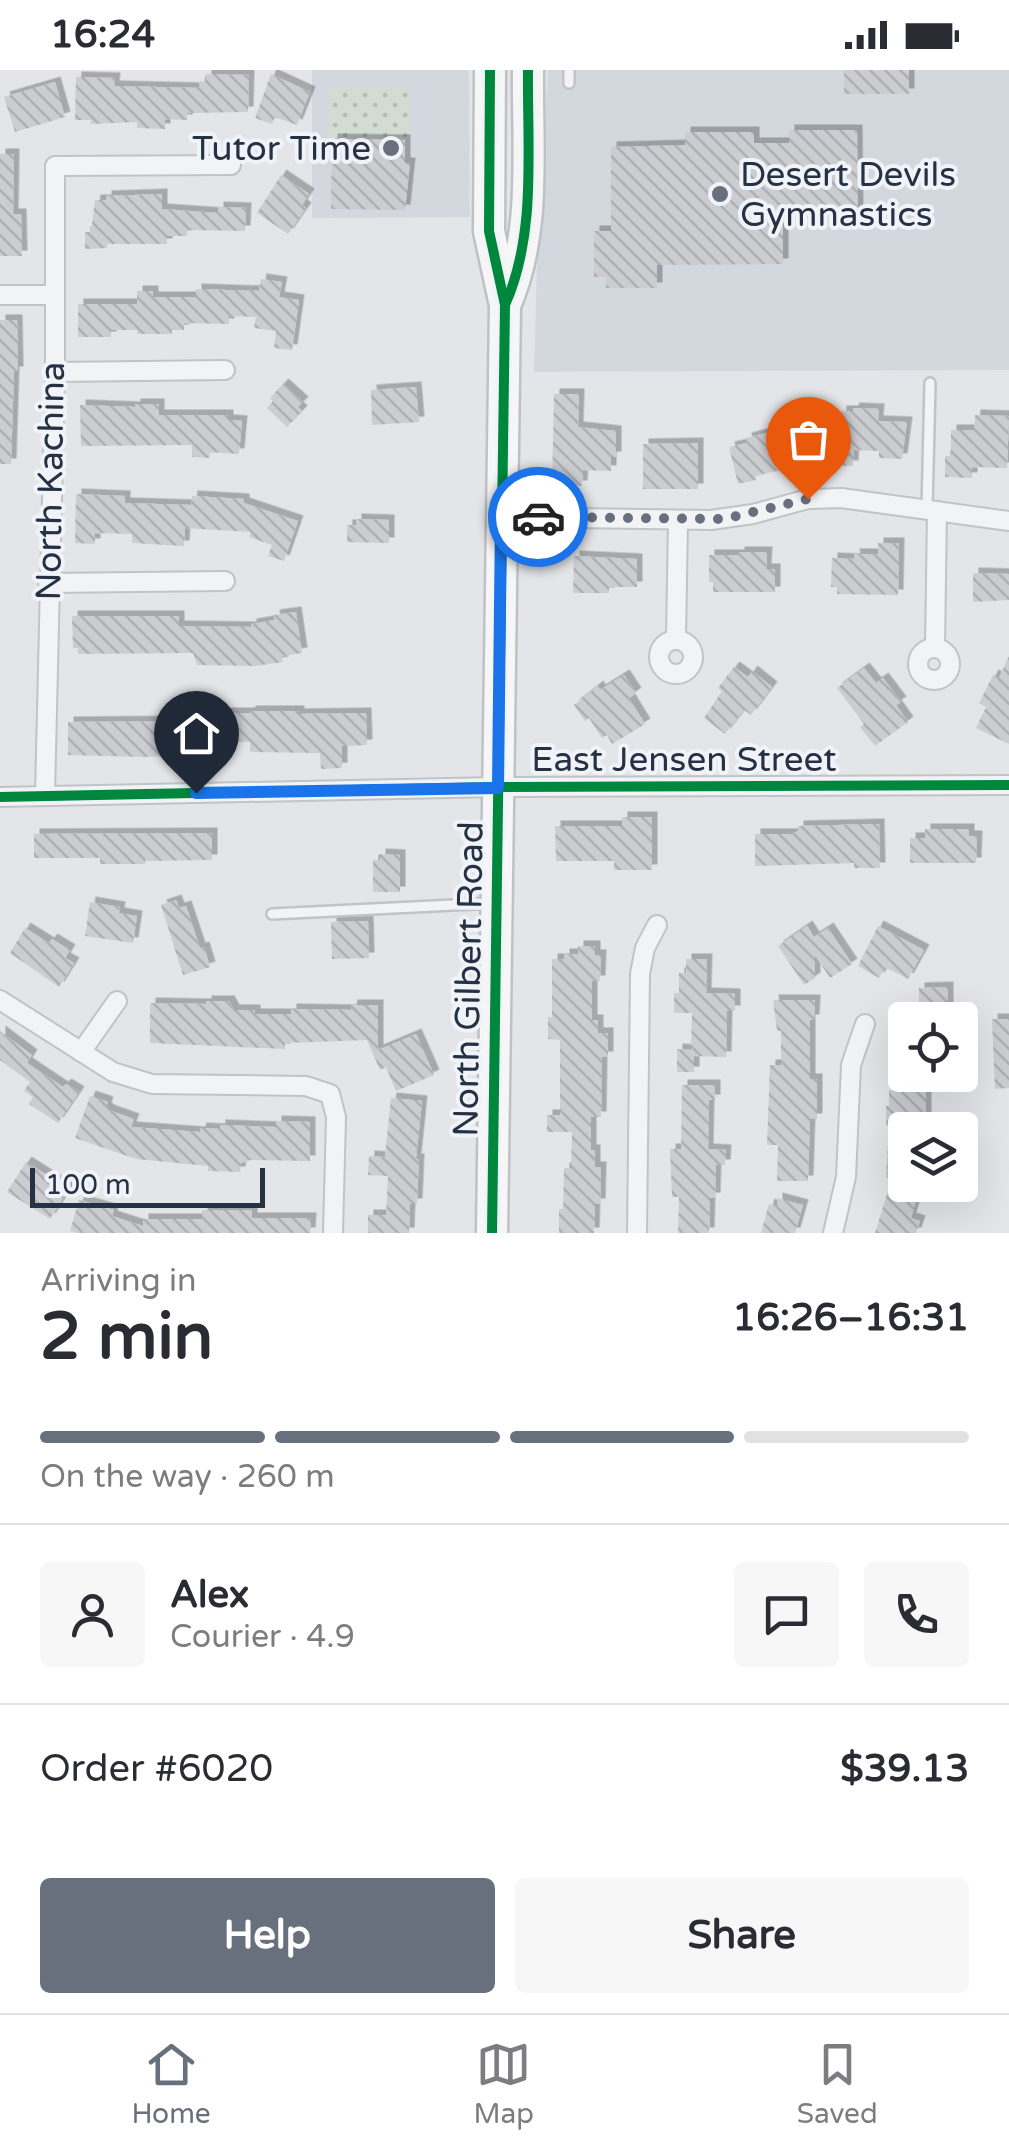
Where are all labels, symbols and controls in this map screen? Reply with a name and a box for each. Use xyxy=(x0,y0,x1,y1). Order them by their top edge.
text: 16:24 xyxy=(50,12,155,58)
place label: Tutor Time xyxy=(192,128,371,170)
marker: Tutor Time xyxy=(380,137,402,159)
place label: Desert Devils Gymnastics xyxy=(740,154,956,236)
marker: Desert Devils Gymnastics xyxy=(709,183,731,205)
street label: North Kachina xyxy=(28,361,74,601)
pin xyxy=(766,397,851,500)
icon: bag xyxy=(781,412,836,467)
courier xyxy=(488,467,588,567)
icon: car xyxy=(511,490,566,545)
pin xyxy=(154,691,239,794)
icon: home xyxy=(169,706,224,761)
street label: East Jensen Street xyxy=(531,739,837,781)
street label: North Gilbert Road xyxy=(445,821,493,1137)
map controls xyxy=(888,1002,978,1202)
button: locate xyxy=(888,1002,978,1092)
button: layers xyxy=(888,1112,978,1202)
scale bar xyxy=(30,1163,265,1208)
text: 100 m xyxy=(45,1168,131,1202)
text: Arriving in xyxy=(40,1262,197,1300)
text: 16:26–16:31 xyxy=(732,1295,969,1341)
text: 2 min xyxy=(40,1298,213,1377)
text: On the way · 260 m xyxy=(40,1458,335,1496)
button: person xyxy=(40,1562,145,1667)
button: chat xyxy=(734,1562,839,1667)
button: phone xyxy=(864,1562,969,1667)
text: Alex xyxy=(170,1572,249,1618)
text: Courier · 4.9 xyxy=(170,1618,355,1656)
text: Order #6020 xyxy=(40,1746,273,1792)
text: $39.13 xyxy=(840,1746,969,1792)
button: Help xyxy=(40,1878,495,1993)
button: Share xyxy=(515,1878,969,1993)
tab: Home xyxy=(131,2037,211,2131)
tab: Map xyxy=(473,2037,534,2131)
tab: Saved xyxy=(797,2037,878,2131)

